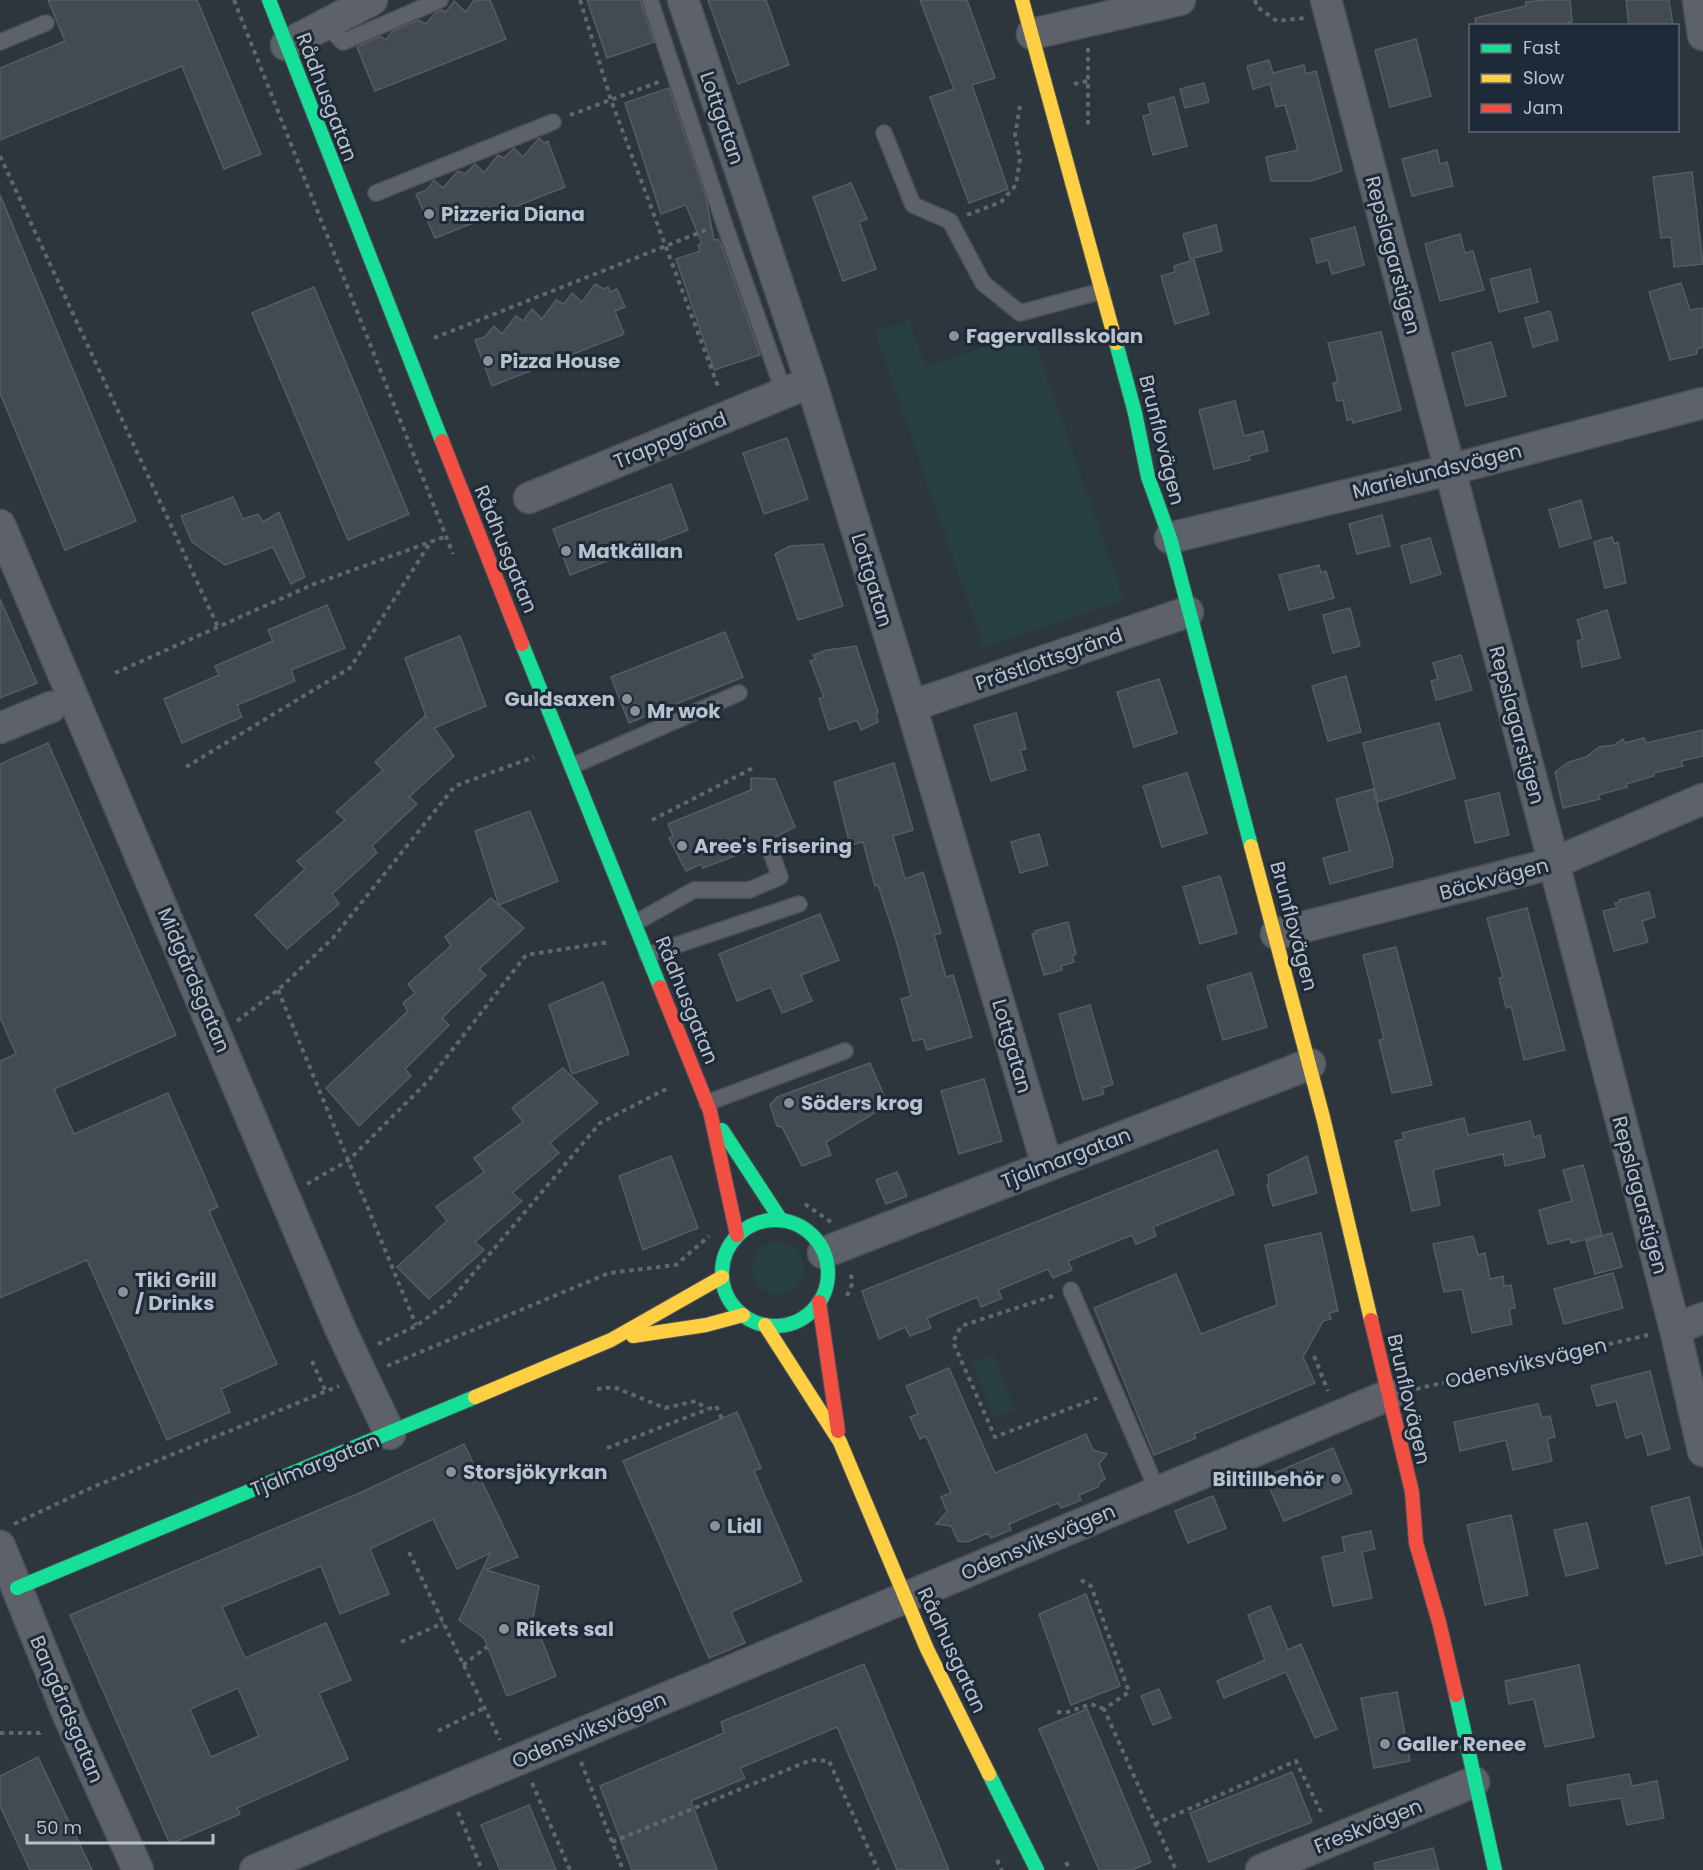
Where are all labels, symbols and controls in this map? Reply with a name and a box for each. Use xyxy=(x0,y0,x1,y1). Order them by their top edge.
legend xyxy=(1469,24,1679,132)
street label: Rådhusgatan xyxy=(290,29,364,165)
text: Fast xyxy=(1523,35,1560,60)
text: Slow xyxy=(1523,65,1565,90)
street label: Lottgatan xyxy=(693,68,751,168)
text: Jam xyxy=(1523,95,1563,120)
street label: Repslagarstigen xyxy=(1358,173,1428,337)
place label: Pizzeria Diana xyxy=(441,200,585,228)
marker: Pizzeria Diana xyxy=(422,207,436,221)
place label: Fagervallsskolan xyxy=(966,322,1143,350)
marker: Fagervallsskolan xyxy=(947,329,961,343)
place label: Pizza House xyxy=(500,347,620,375)
marker: Pizza House xyxy=(481,354,495,368)
street label: Brunflovägen xyxy=(1132,372,1192,508)
street label: Trappgränd xyxy=(609,405,731,475)
street label: Marielundsvägen xyxy=(1349,436,1525,506)
street label: Rådhusgatan xyxy=(468,481,544,617)
street label: Lottgatan xyxy=(844,530,900,630)
place label: Matkällan xyxy=(578,537,683,565)
marker: Matkällan xyxy=(559,544,573,558)
street label: Prästlottsgränd xyxy=(972,621,1126,697)
street label: Repslagarstigen xyxy=(1482,643,1552,807)
place label: Guldsaxen xyxy=(505,685,615,713)
marker: Guldsaxen xyxy=(620,692,634,706)
place label: Mr wok xyxy=(647,697,721,725)
marker: Mr wok xyxy=(628,704,642,718)
place label: Aree's Frisering xyxy=(694,832,852,860)
marker: Aree's Frisering xyxy=(675,839,689,853)
street label: Bäckvägen xyxy=(1436,851,1552,907)
street label: Brunflovägen xyxy=(1263,858,1325,994)
street label: Midgårdsgatan xyxy=(151,903,237,1057)
street label: Rådhusgatan xyxy=(649,932,725,1068)
street label: Lottgatan xyxy=(985,996,1039,1096)
place label: Söders krog xyxy=(801,1089,923,1117)
marker: Söders krog xyxy=(782,1096,796,1110)
street label: Repslagarstigen xyxy=(1605,1113,1675,1277)
street label: Tjalmargatan xyxy=(997,1120,1135,1196)
place label: Tiki Grill / Drinks xyxy=(135,1266,217,1317)
marker: Tiki Grill / Drinks xyxy=(116,1285,130,1299)
street label: Brunflovägen xyxy=(1380,1331,1438,1467)
street label: Odensviksvägen xyxy=(1442,1331,1610,1395)
street label: Tjalmargatan xyxy=(246,1426,384,1504)
place label: Storsjökyrkan xyxy=(463,1458,607,1486)
marker: Storsjökyrkan xyxy=(444,1465,458,1479)
place label: Biltillbehör xyxy=(1213,1465,1324,1493)
marker: Biltillbehör xyxy=(1329,1472,1343,1486)
street label: Odensviksvägen xyxy=(956,1497,1120,1587)
place label: Lidl xyxy=(727,1512,762,1540)
marker: Lidl xyxy=(708,1519,722,1533)
street label: Rådhusgatan xyxy=(911,1583,993,1717)
place label: Rikets sal xyxy=(516,1615,614,1643)
marker: Rikets sal xyxy=(497,1622,511,1636)
street label: Bangårdsgatan xyxy=(23,1631,111,1787)
street label: Odensviksvägen xyxy=(507,1685,671,1775)
place label: Galler Renee xyxy=(1397,1730,1526,1758)
marker: Galler Renee xyxy=(1378,1737,1392,1751)
street label: Freskvägen xyxy=(1310,1792,1426,1860)
scale bar xyxy=(27,1807,213,1845)
text: 50 m xyxy=(36,1815,82,1840)

